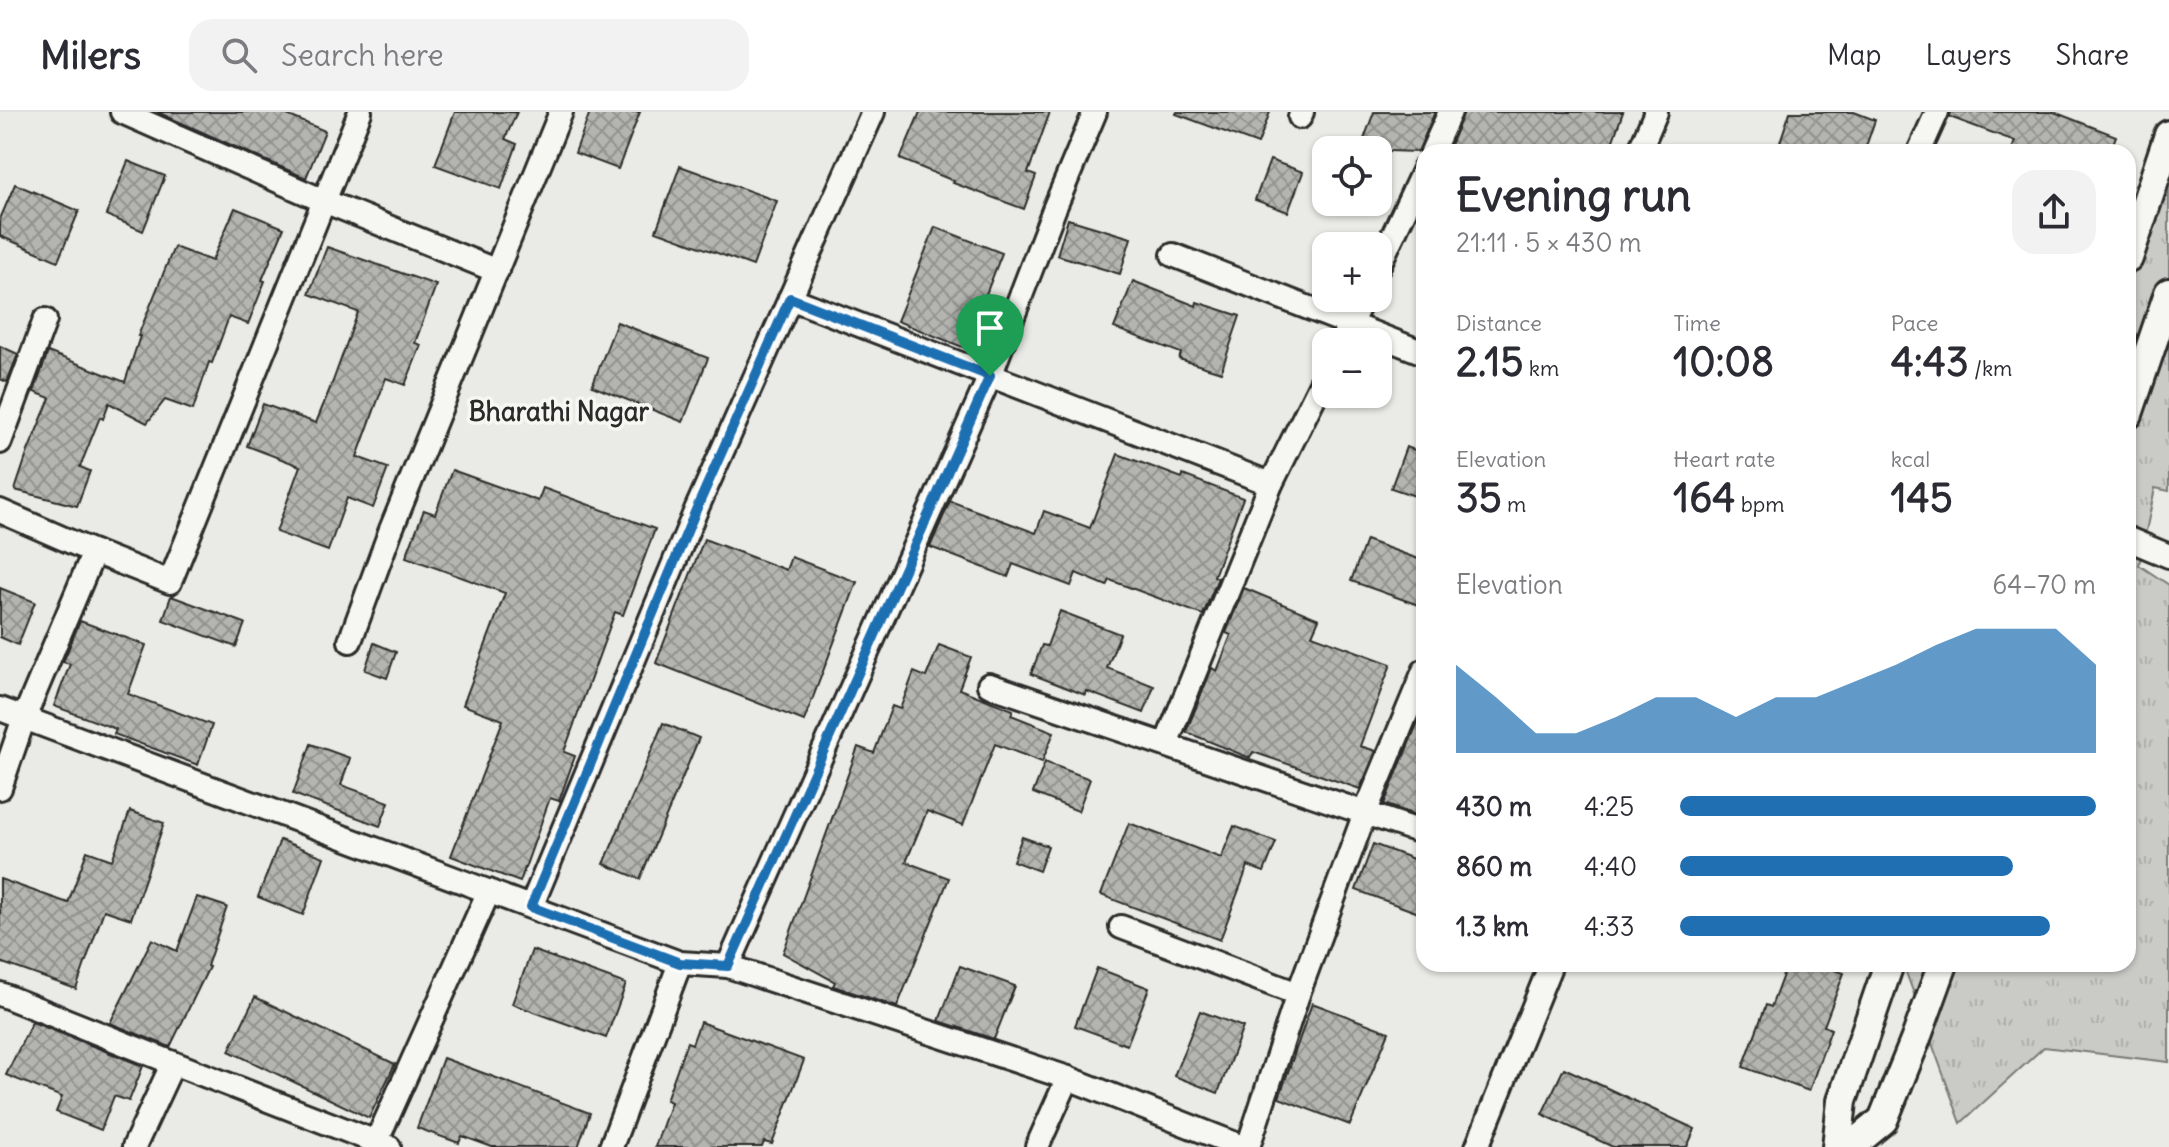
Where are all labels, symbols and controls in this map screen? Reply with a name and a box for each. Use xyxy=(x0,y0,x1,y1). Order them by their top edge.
search box xyxy=(189,19,749,91)
text: Milers xyxy=(40,32,141,79)
icon: search xyxy=(217,33,261,77)
text: Search here xyxy=(281,36,444,74)
text: Map xyxy=(1827,37,1882,73)
text: Layers xyxy=(1926,37,2012,73)
text: Share xyxy=(2056,37,2129,73)
map controls xyxy=(1312,136,1392,408)
button: locate xyxy=(1312,136,1392,216)
text: Evening run xyxy=(1456,168,1691,223)
button: share xyxy=(2012,170,2096,254)
text: 21:11 · 5 × 430 m xyxy=(1456,226,1642,259)
button: + xyxy=(1312,232,1392,312)
pin xyxy=(956,294,1024,376)
icon: arrive xyxy=(968,306,1012,350)
text: Distance xyxy=(1456,309,1542,337)
text: Time xyxy=(1673,309,1721,337)
text: Pace xyxy=(1891,309,1938,337)
button: − xyxy=(1312,328,1392,408)
text: 2.15 xyxy=(1456,337,1523,387)
text: 10:08 xyxy=(1673,337,1774,387)
text: 4:43 xyxy=(1891,337,1969,387)
text: km xyxy=(1523,354,1559,382)
text: /km xyxy=(1969,354,2012,382)
district label: Bharathi Nagar xyxy=(469,395,650,428)
text: Elevation xyxy=(1456,445,1546,473)
text: Heart rate xyxy=(1673,445,1775,473)
text: kcal xyxy=(1891,445,1930,473)
text: 35 xyxy=(1456,473,1502,523)
text: 164 xyxy=(1673,473,1735,523)
text: 145 xyxy=(1891,473,1953,523)
text: m xyxy=(1502,490,1526,518)
text: bpm xyxy=(1735,490,1785,518)
text: Elevation xyxy=(1456,568,1563,601)
text: 64–70 m xyxy=(1992,568,2096,601)
text: 430 m xyxy=(1456,790,1532,823)
text: 4:25 xyxy=(1584,790,1634,823)
text: 860 m xyxy=(1456,850,1532,883)
text: 4:40 xyxy=(1584,850,1637,883)
text: 1.3 km xyxy=(1456,910,1529,943)
text: 4:33 xyxy=(1584,910,1634,943)

